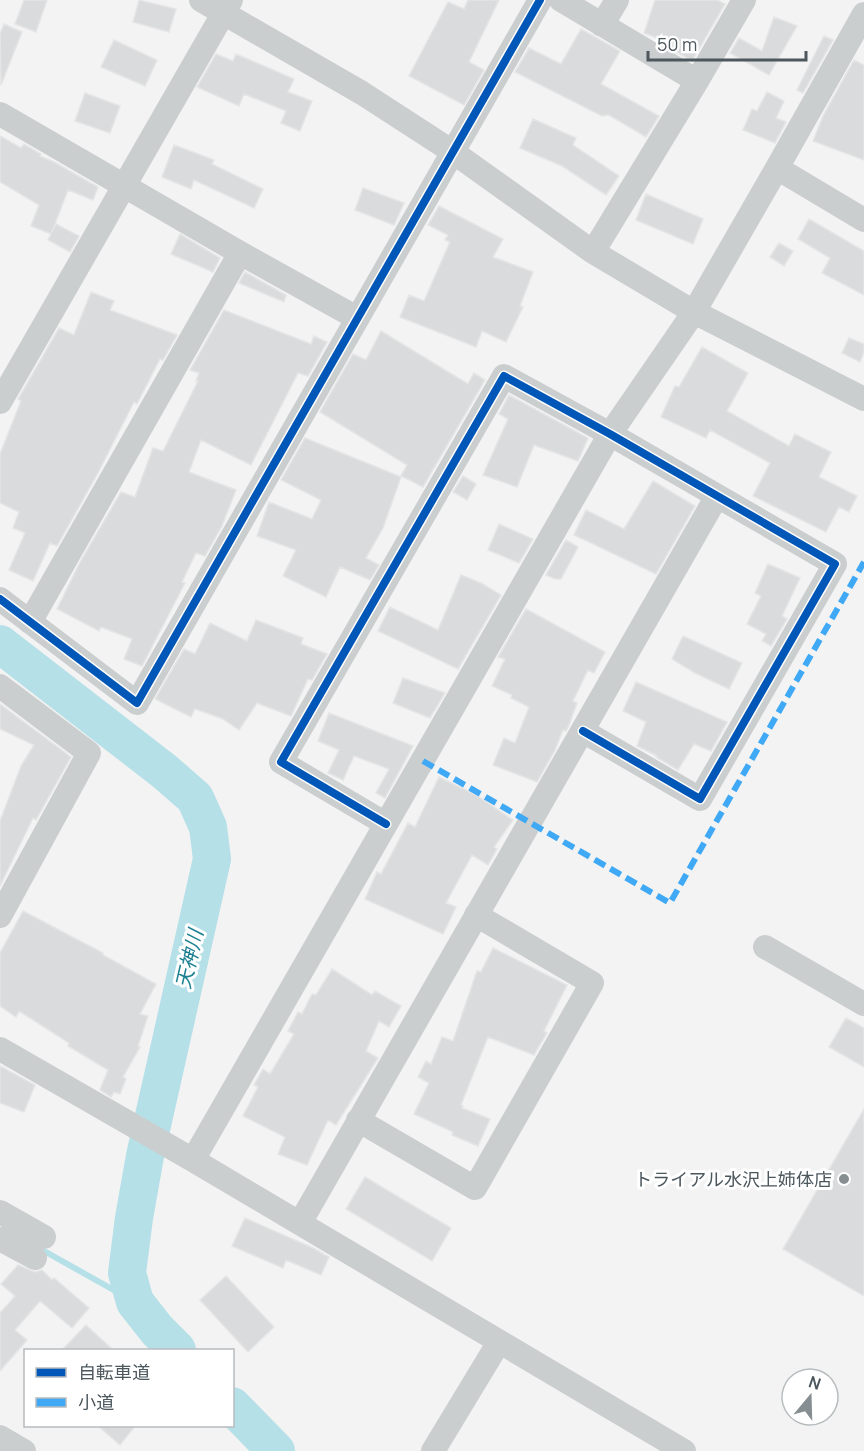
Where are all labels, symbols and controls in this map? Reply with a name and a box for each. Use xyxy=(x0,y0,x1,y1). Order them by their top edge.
scale bar xyxy=(648,24,806,62)
text: 50 m xyxy=(657,32,697,56)
water label: 天神川 xyxy=(169,925,209,991)
place label: トライアル水沢上姉体店 xyxy=(634,1167,832,1191)
marker: トライアル水沢上姉体店 xyxy=(837,1172,851,1186)
legend xyxy=(24,1349,234,1427)
text: 自転車道 xyxy=(78,1360,150,1384)
north arrow xyxy=(780,1367,840,1427)
text: N xyxy=(806,1371,824,1395)
text: 小道 xyxy=(78,1390,114,1414)

